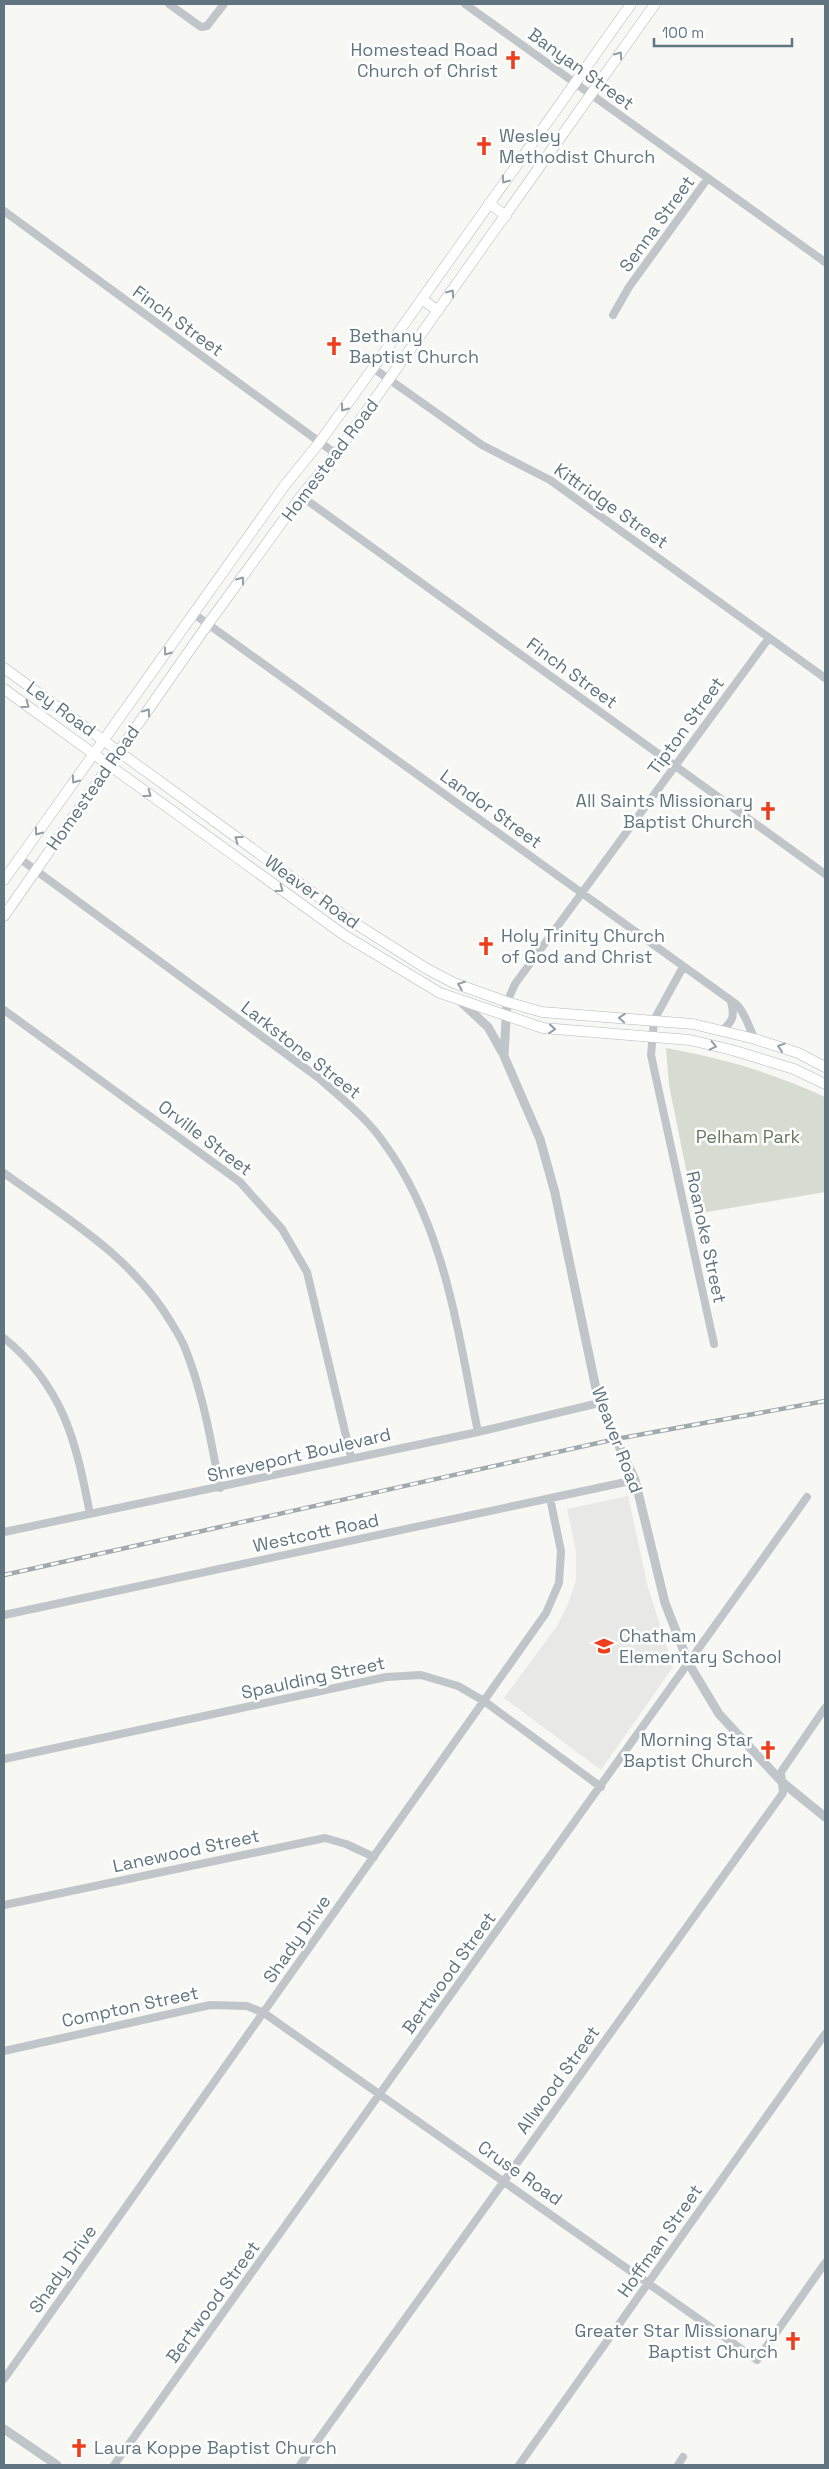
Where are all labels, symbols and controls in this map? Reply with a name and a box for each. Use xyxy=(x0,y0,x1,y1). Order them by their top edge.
scale bar xyxy=(654,15,792,47)
street label: Banyan Street xyxy=(524,23,639,115)
text: 100 m xyxy=(662,23,704,42)
place label: Homestead Road Church of Christ xyxy=(351,38,498,82)
church icon: Homestead Road Church of Christ xyxy=(502,49,524,71)
one-way arrow xyxy=(613,51,622,61)
place label: Wesley Methodist Church xyxy=(499,124,655,168)
church icon: Wesley Methodist Church xyxy=(473,135,495,157)
street label: Senna Street xyxy=(614,171,699,276)
one-way arrow xyxy=(502,174,511,183)
street label: Finch Street xyxy=(128,280,228,361)
one-way arrow xyxy=(445,290,454,299)
place label: Bethany Baptist Church xyxy=(349,324,479,368)
church icon: Bethany Baptist Church xyxy=(323,335,345,357)
street label: Homestead Road xyxy=(276,394,383,526)
one-way arrow xyxy=(341,402,350,412)
street label: Kittridge Street xyxy=(550,458,673,553)
one-way arrow xyxy=(235,576,244,586)
street label: Finch Street xyxy=(522,632,622,713)
one-way arrow xyxy=(164,646,173,656)
street label: Tipton Street xyxy=(642,672,729,779)
street label: Ley Road xyxy=(22,676,101,741)
one-way arrow xyxy=(20,699,30,708)
one-way arrow xyxy=(141,708,150,718)
street label: Homestead Road xyxy=(41,721,144,855)
street label: Landor Street xyxy=(436,764,547,853)
one-way arrow xyxy=(72,775,81,784)
one-way arrow xyxy=(142,788,151,798)
place label: All Saints Missionary Baptist Church xyxy=(576,789,753,833)
church icon: All Saints Missionary Baptist Church xyxy=(757,800,779,822)
one-way arrow xyxy=(35,826,44,836)
one-way arrow xyxy=(235,836,244,844)
street label: Weaver Road xyxy=(260,849,364,934)
one-way arrow xyxy=(274,883,284,892)
place label: Holy Trinity Church of God and Christ xyxy=(501,924,665,968)
church icon: Holy Trinity Church of God and Christ xyxy=(475,935,497,957)
one-way arrow xyxy=(457,981,466,991)
street label: Larkstone Street xyxy=(237,996,366,1104)
one-way arrow xyxy=(617,1013,625,1024)
one-way arrow xyxy=(548,1023,556,1034)
one-way arrow xyxy=(709,1040,718,1051)
one-way arrow xyxy=(777,1043,785,1053)
street label: Orville Street xyxy=(154,1095,257,1181)
park label: Pelham Park xyxy=(696,1125,801,1148)
street label: Roanoke Street xyxy=(681,1169,732,1305)
street label: Weaver Road xyxy=(587,1384,648,1496)
street label: Shreveport Boulevard xyxy=(205,1422,393,1487)
street label: Westcott Road xyxy=(251,1508,381,1557)
place label: Chatham Elementary School xyxy=(619,1624,782,1668)
school or university icon: Chatham Elementary School xyxy=(593,1635,615,1657)
street label: Spaulding Street xyxy=(239,1651,387,1704)
place label: Morning Star Baptist Church xyxy=(623,1728,753,1772)
church icon: Morning Star Baptist Church xyxy=(757,1739,779,1761)
street label: Lanewood Street xyxy=(110,1824,261,1877)
street label: Shady Drive xyxy=(258,1890,335,1987)
street label: Bertwood Street xyxy=(397,1907,501,2038)
street label: Compton Street xyxy=(59,1981,200,2032)
street label: Allwood Street xyxy=(511,2021,604,2138)
street label: Cruse Road xyxy=(473,2135,567,2210)
street label: Hoffman Street xyxy=(612,2180,707,2302)
street label: Shady Drive xyxy=(24,2220,101,2317)
street label: Bertwood Street xyxy=(161,2236,265,2367)
place label: Greater Star Missionary Baptist Church xyxy=(575,2319,778,2363)
church icon: Greater Star Missionary Baptist Church xyxy=(782,2330,804,2352)
place label: Laura Koppe Baptist Church xyxy=(94,2436,337,2459)
church icon: Laura Koppe Baptist Church xyxy=(68,2437,90,2459)

